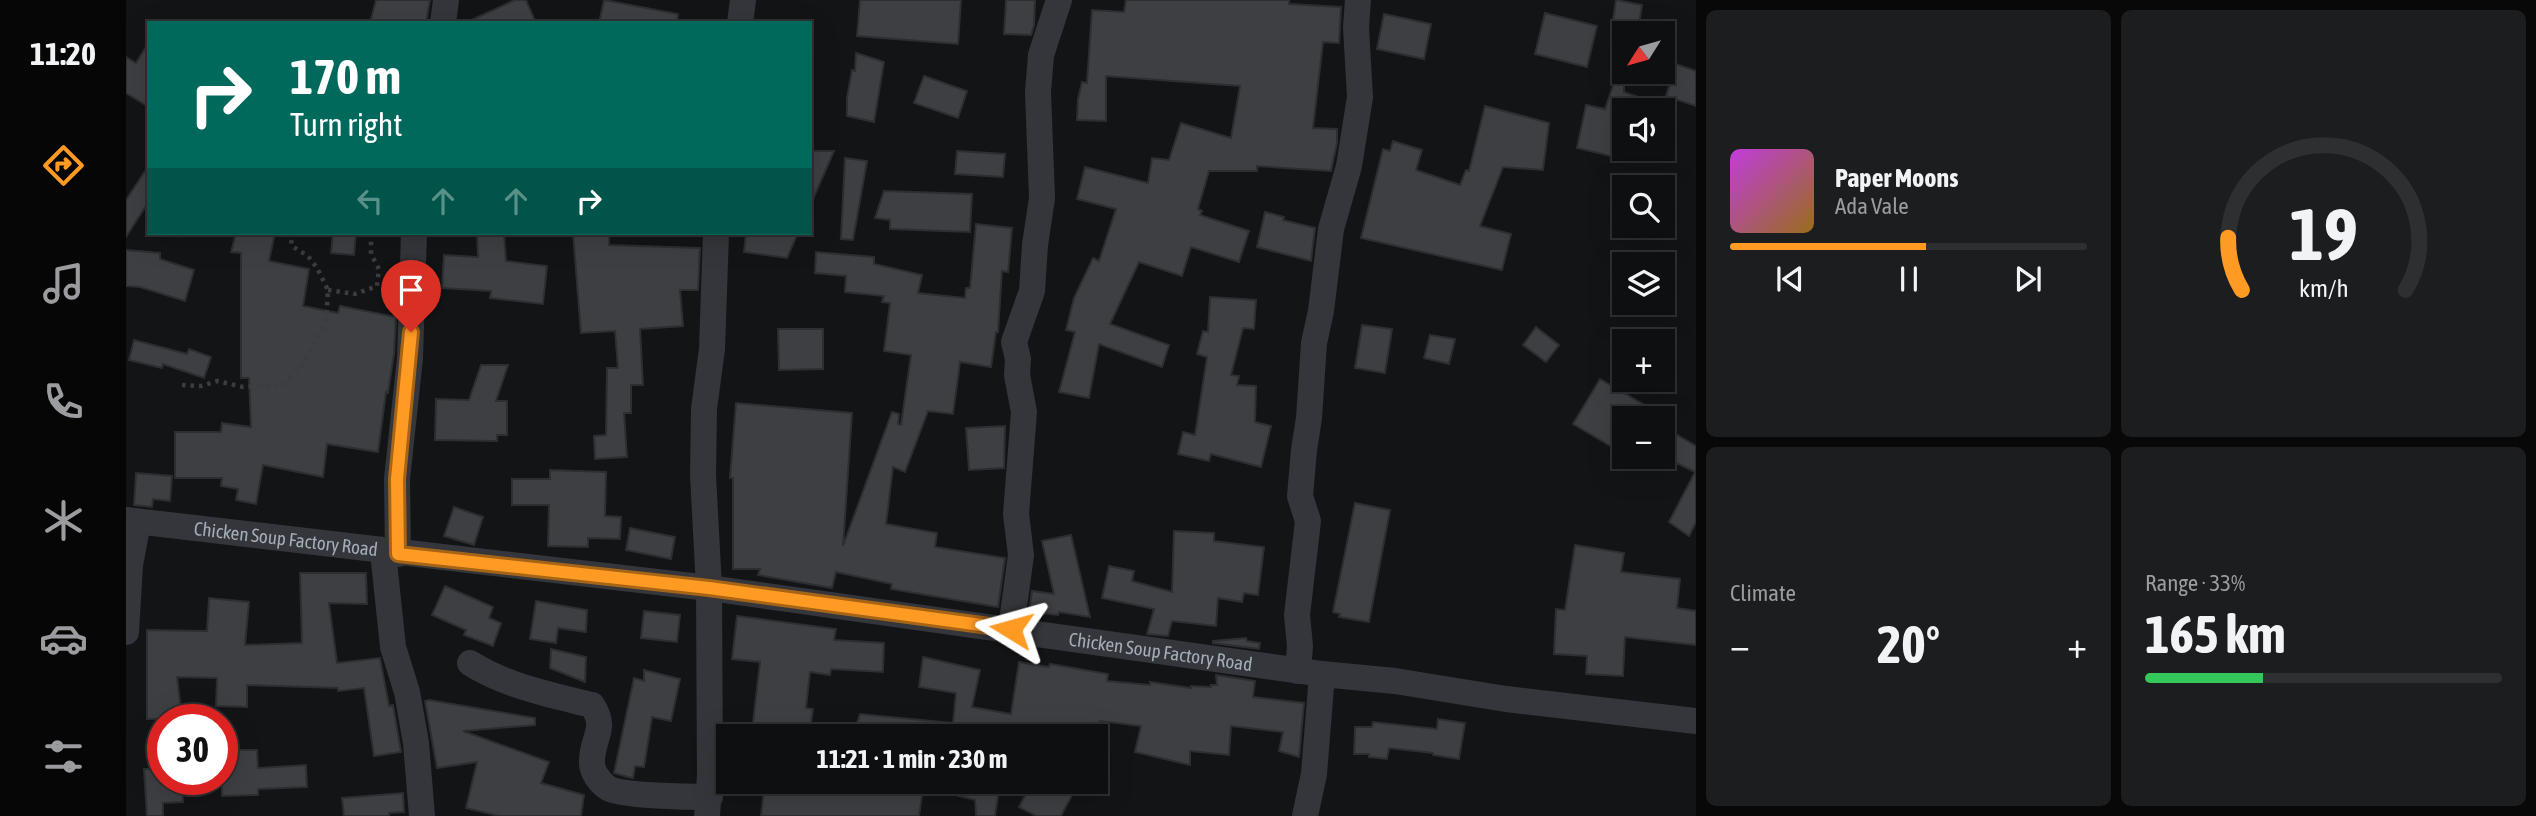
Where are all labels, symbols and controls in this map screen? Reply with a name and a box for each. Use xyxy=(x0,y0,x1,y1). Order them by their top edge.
north arrow xyxy=(1612,21,1675,84)
map controls xyxy=(1612,21,1675,469)
text: 11:20 xyxy=(30,35,96,72)
text: 170 m xyxy=(290,48,401,104)
icon: right xyxy=(175,49,266,140)
button: sound xyxy=(1612,98,1675,161)
text: Turn right xyxy=(290,106,403,143)
icon: directions xyxy=(39,141,88,190)
text: Paper Moons xyxy=(1835,163,1958,193)
button: search xyxy=(1612,175,1675,238)
icon: left xyxy=(351,182,389,220)
icon: ahead xyxy=(424,182,462,220)
icon: ahead xyxy=(497,182,535,220)
icon: right xyxy=(570,182,608,220)
text: 19 xyxy=(2289,192,2358,275)
text: Ada Vale xyxy=(1835,193,1909,219)
button: layers xyxy=(1612,252,1675,315)
icon: music xyxy=(39,259,88,308)
pin xyxy=(381,260,441,332)
icon: previous xyxy=(1771,260,1809,298)
icon: pause xyxy=(1890,260,1928,298)
icon: next xyxy=(2009,260,2047,298)
icon: arrive xyxy=(392,271,430,309)
text: km/h xyxy=(2299,274,2348,302)
button: + xyxy=(1612,329,1675,392)
icon: phone xyxy=(39,377,88,426)
button: − xyxy=(1612,406,1675,469)
icon: climate xyxy=(39,496,88,545)
street label: Chicken Soup Factory Road xyxy=(193,517,379,560)
text: Range · 33% xyxy=(2145,570,2245,596)
text: Climate xyxy=(1730,580,1796,606)
position arrow xyxy=(974,592,1048,666)
text: 165 km xyxy=(2145,604,2286,664)
icon: car xyxy=(39,614,88,663)
text: 20° xyxy=(1877,614,1940,674)
text: − xyxy=(1730,623,1750,666)
text: + xyxy=(2067,623,2087,666)
street label: Chicken Soup Factory Road xyxy=(1067,628,1254,675)
speed limit sign: 30 xyxy=(147,704,238,795)
icon: filters xyxy=(39,732,88,781)
text: 11:21 · 1 min · 230 m xyxy=(817,744,1007,774)

